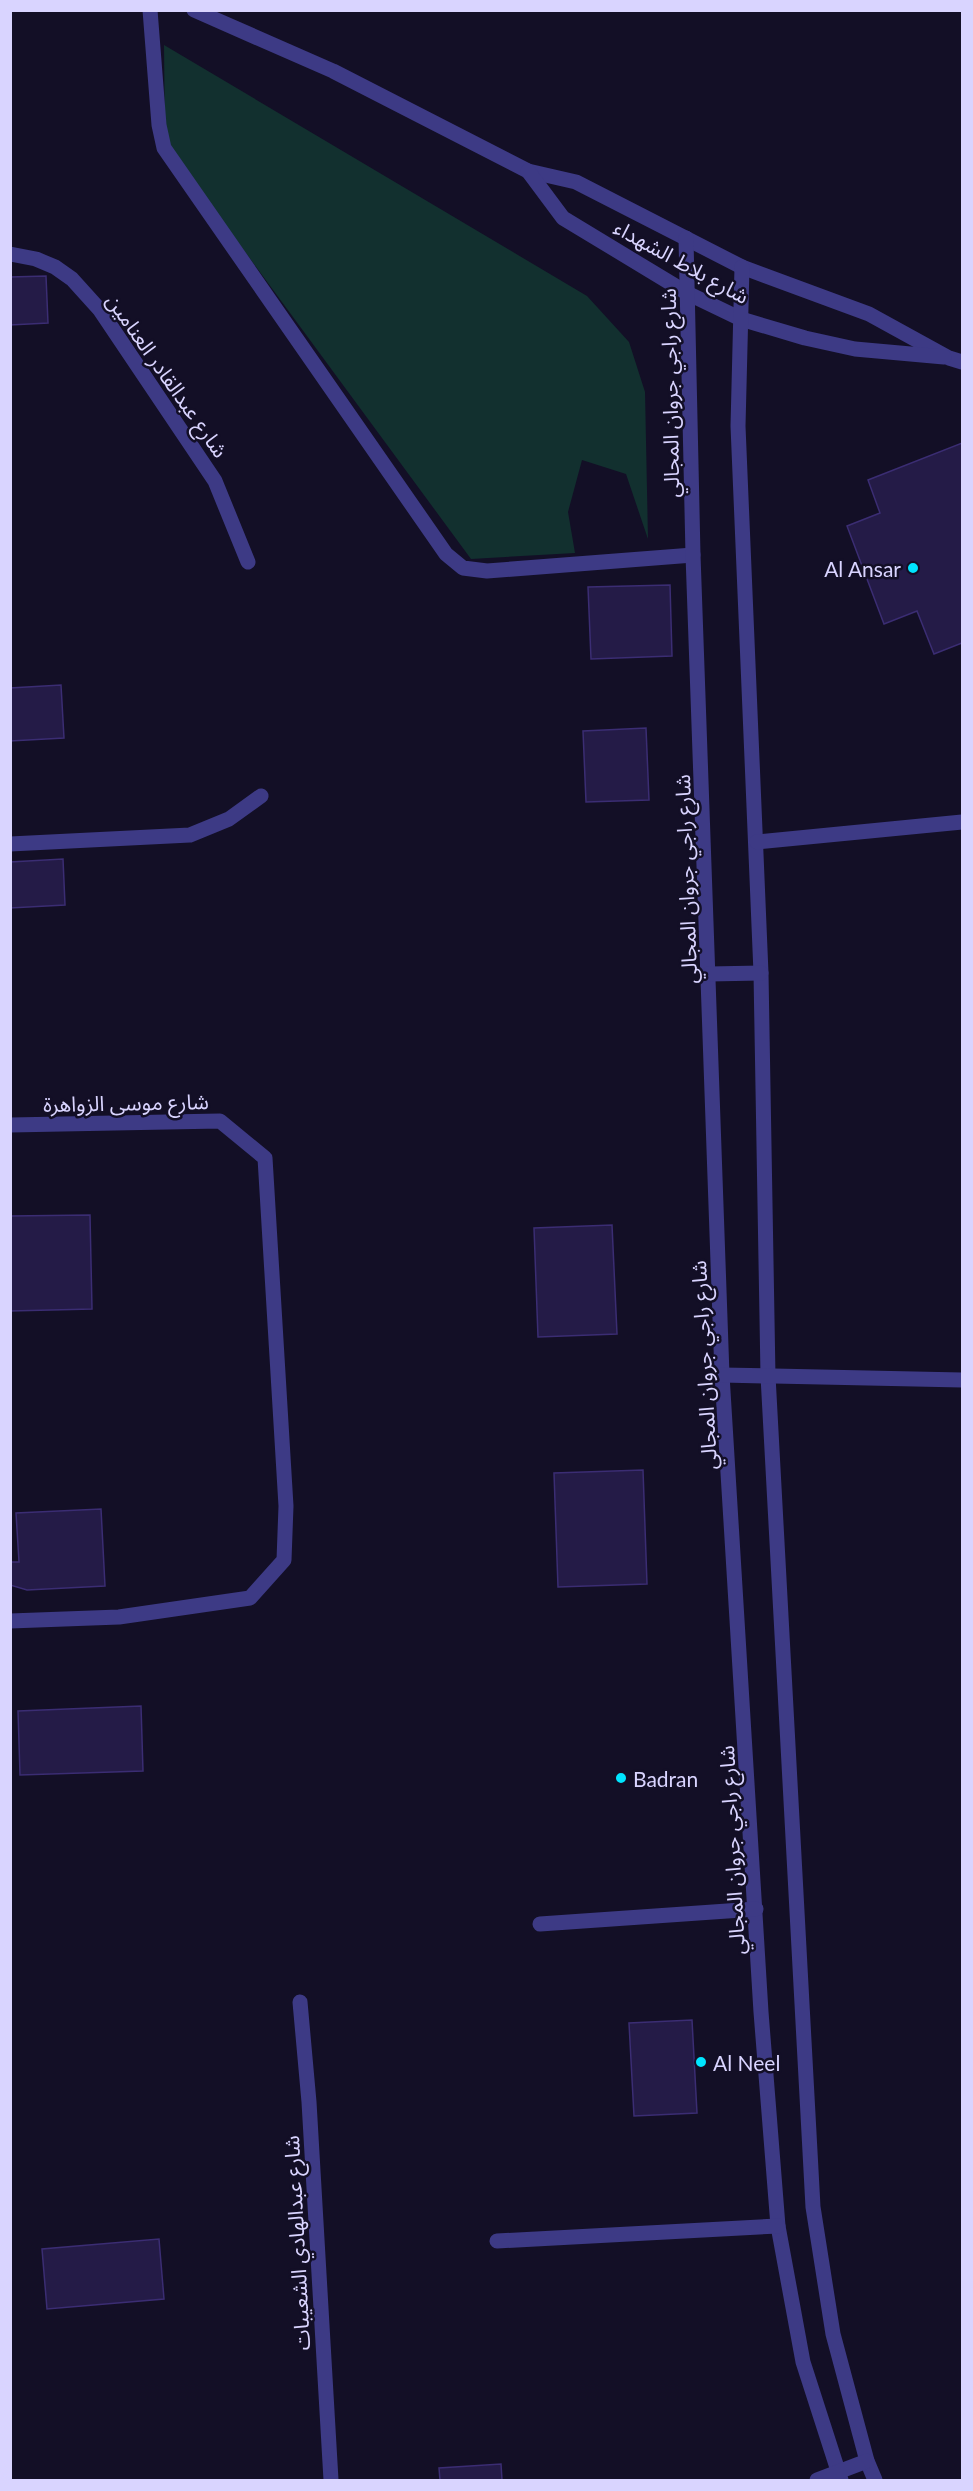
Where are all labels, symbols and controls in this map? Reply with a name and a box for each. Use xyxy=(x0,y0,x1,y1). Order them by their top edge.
street label: شارع بلاط الشهداء xyxy=(608,214,754,312)
street label: شارع عبدالقادر العنامين xyxy=(99,288,234,464)
street label: شارع راجي جروان المجالي xyxy=(655,288,688,498)
place label: Al Ansar xyxy=(824,556,901,581)
marker: Al Ansar xyxy=(906,561,920,575)
street label: شارع راجي جروان المجالي xyxy=(669,774,706,984)
street label: شارع موسى الزواهرة xyxy=(43,1088,209,1120)
street label: شارع راجي جروان المجالي xyxy=(685,1259,726,1470)
street label: شارع راجي جروان المجالي xyxy=(713,1744,754,1955)
place label: Badran xyxy=(633,1766,698,1791)
marker: Badran xyxy=(614,1771,628,1785)
place label: Al Neel xyxy=(713,2050,780,2075)
marker: Al Neel xyxy=(694,2055,708,2069)
street label: شارع عبدالهادي الشعيبات xyxy=(278,2135,319,2351)

